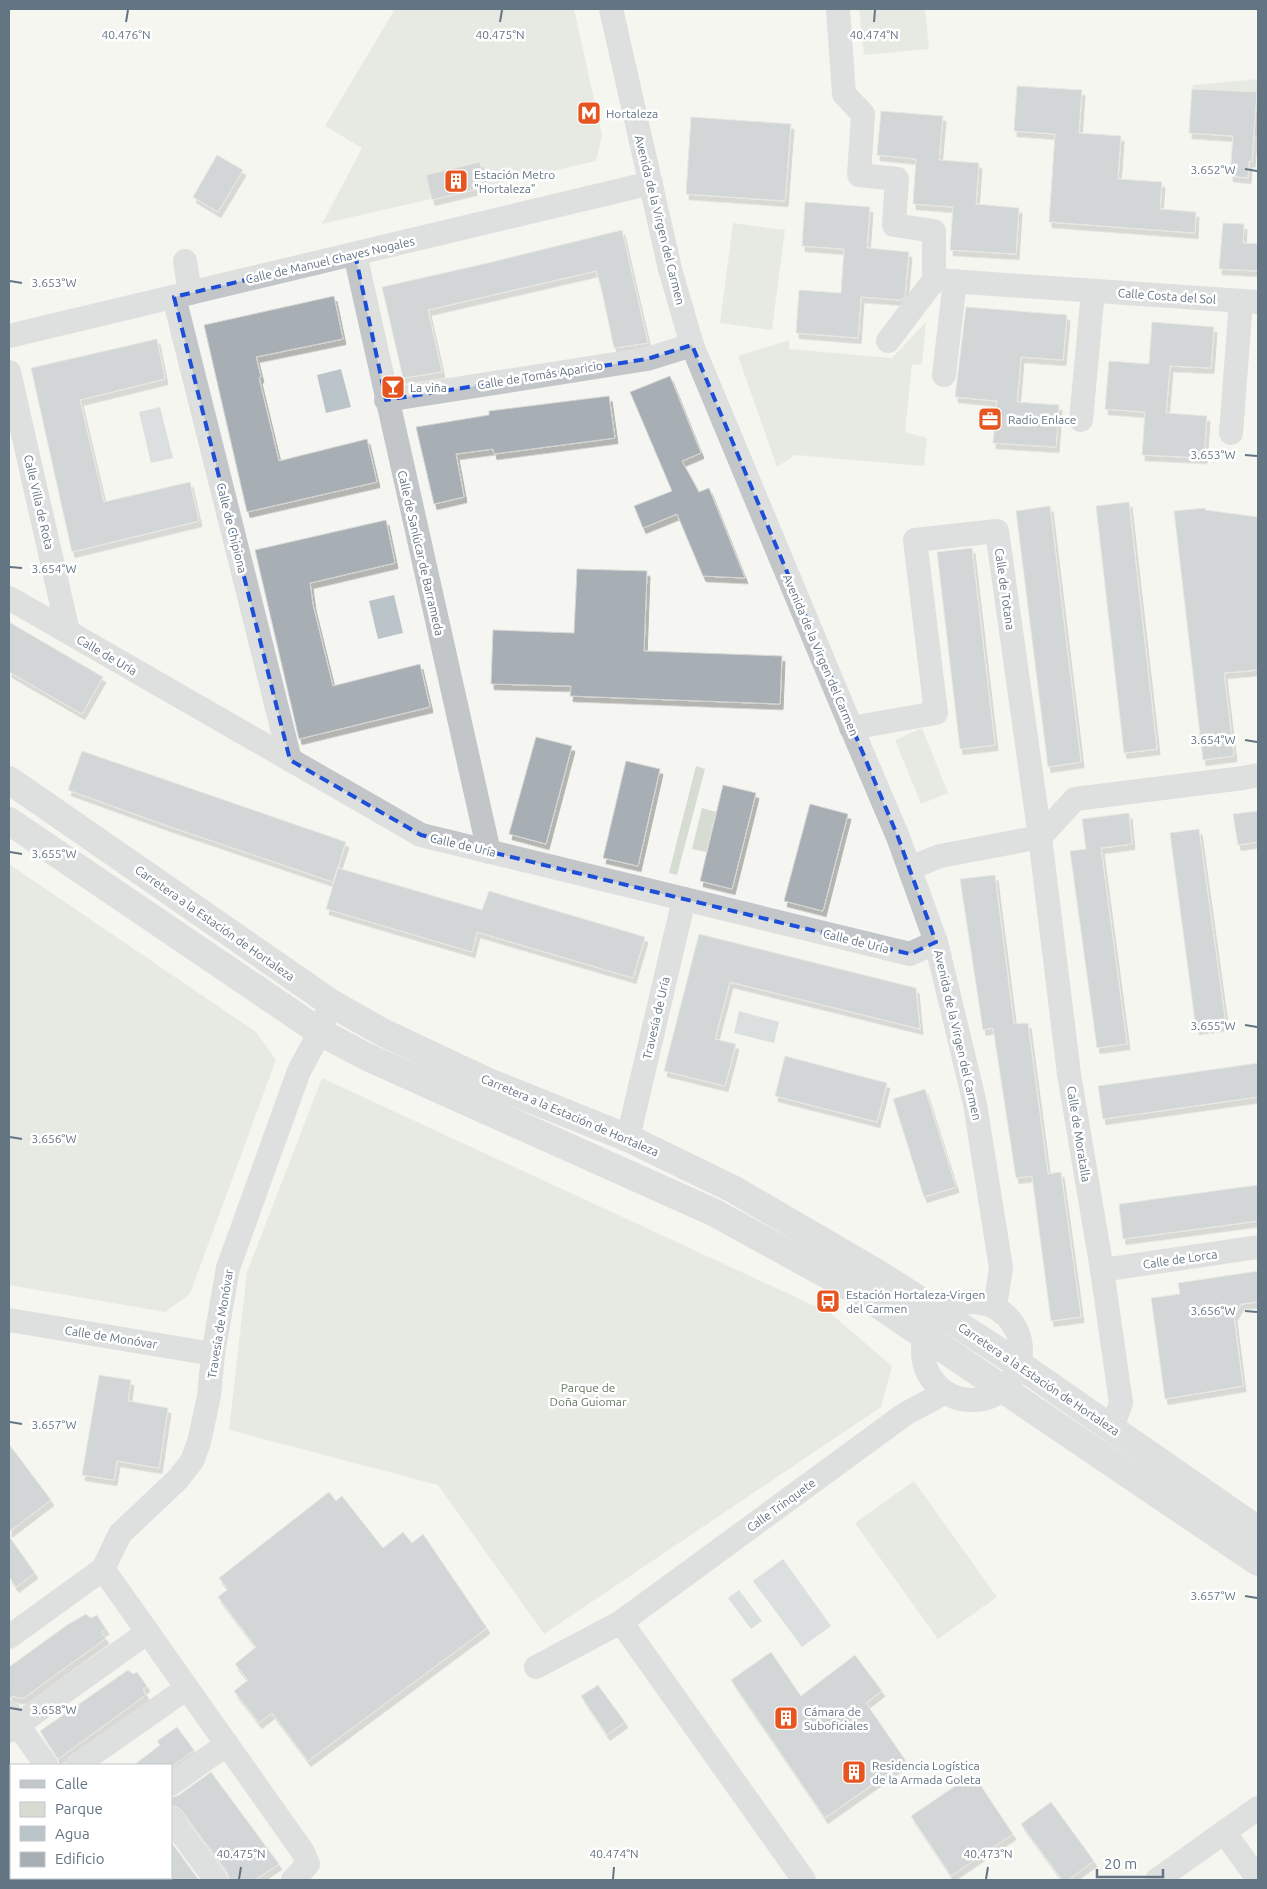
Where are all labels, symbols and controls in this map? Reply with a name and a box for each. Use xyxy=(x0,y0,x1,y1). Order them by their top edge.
text: 40.476°N xyxy=(101,28,151,41)
text: 40.475°N xyxy=(475,28,525,41)
text: 40.474°N xyxy=(849,28,899,41)
metro station icon: Hortaleza xyxy=(576,100,602,126)
place label: Hortaleza xyxy=(606,107,658,120)
street label: Avenida de la Virgen del Carmen xyxy=(633,134,687,306)
text: 3.652°W xyxy=(1191,163,1236,176)
building icon: Estación Metro "Hortaleza" xyxy=(443,168,469,194)
place label: Estación Metro "Hortaleza" xyxy=(474,168,555,195)
street label: Calle de Manuel Chaves Nogales xyxy=(244,234,416,286)
text: 3.653°W xyxy=(32,276,77,289)
street label: Calle Costa del Sol xyxy=(1117,286,1217,306)
street label: Calle de Tomás Aparicio xyxy=(476,359,604,391)
bar icon: La viña xyxy=(380,374,406,400)
place label: La viña xyxy=(410,381,447,394)
office icon: Radio Enlace xyxy=(977,406,1003,432)
place label: Radio Enlace xyxy=(1008,413,1076,426)
text: 3.653°W xyxy=(1191,448,1236,461)
street label: Calle Villa de Rota xyxy=(22,453,56,551)
street label: Calle de Sanlúcar de Barrameda xyxy=(396,469,446,637)
street label: Calle de Chipiona xyxy=(214,481,250,575)
street label: Calle de Totana xyxy=(993,547,1017,631)
text: 3.654°W xyxy=(32,562,77,575)
street label: Avenida de la Virgen del Carmen xyxy=(781,572,861,738)
street label: Calle de Uría xyxy=(75,633,139,677)
text: 3.654°W xyxy=(1191,733,1236,746)
street label: Calle de Uría xyxy=(429,831,497,859)
text: 3.655°W xyxy=(32,847,77,860)
street label: Carretera a la Estación de Hortaleza xyxy=(133,863,297,983)
street label: Calle de Uría xyxy=(822,927,890,955)
street label: Avenida de la Virgen del Carmen xyxy=(932,949,984,1121)
street label: Travesía de Uría xyxy=(640,975,672,1061)
text: 3.655°W xyxy=(1191,1019,1236,1032)
street label: Carretera a la Estación de Hortaleza xyxy=(479,1072,661,1158)
street label: Calle de Moratalla xyxy=(1065,1085,1093,1183)
text: 3.656°W xyxy=(32,1132,77,1145)
street label: Calle de Lorca xyxy=(1142,1247,1218,1271)
street label: Travesía de Monóvar xyxy=(205,1268,235,1380)
bus stop icon: Estación Hortaleza-Virgen del Carmen xyxy=(815,1288,841,1314)
place label: Estación Hortaleza-Virgen del Carmen xyxy=(846,1288,985,1315)
text: 3.656°W xyxy=(1191,1304,1236,1317)
street label: Carretera a la Estación de Hortaleza xyxy=(956,1320,1122,1438)
street label: Calle de Monóvar xyxy=(64,1323,159,1351)
park label: Parque de Doña Guiomar xyxy=(549,1381,627,1408)
text: 3.657°W xyxy=(32,1418,77,1431)
street label: Calle Trinquete xyxy=(744,1476,818,1534)
text: 3.657°W xyxy=(1191,1589,1236,1602)
text: 3.658°W xyxy=(32,1703,77,1716)
building icon: Cámara de Suboficiales xyxy=(773,1705,799,1731)
place label: Cámara de Suboficiales xyxy=(804,1705,868,1732)
building icon: Residencia Logística de la Armada Goleta xyxy=(841,1759,867,1785)
place label: Residencia Logística de la Armada Goleta xyxy=(872,1759,981,1786)
legend xyxy=(10,1764,172,1879)
text: Calle xyxy=(55,1775,88,1792)
text: Parque xyxy=(55,1800,103,1817)
text: Agua xyxy=(55,1825,90,1842)
scale bar xyxy=(1097,1846,1163,1878)
text: 40.475°N xyxy=(216,1847,266,1860)
text: 40.474°N xyxy=(589,1847,639,1860)
text: 40.473°N xyxy=(963,1847,1013,1860)
text: Edificio xyxy=(55,1850,104,1867)
text: 20 m xyxy=(1104,1855,1137,1872)

